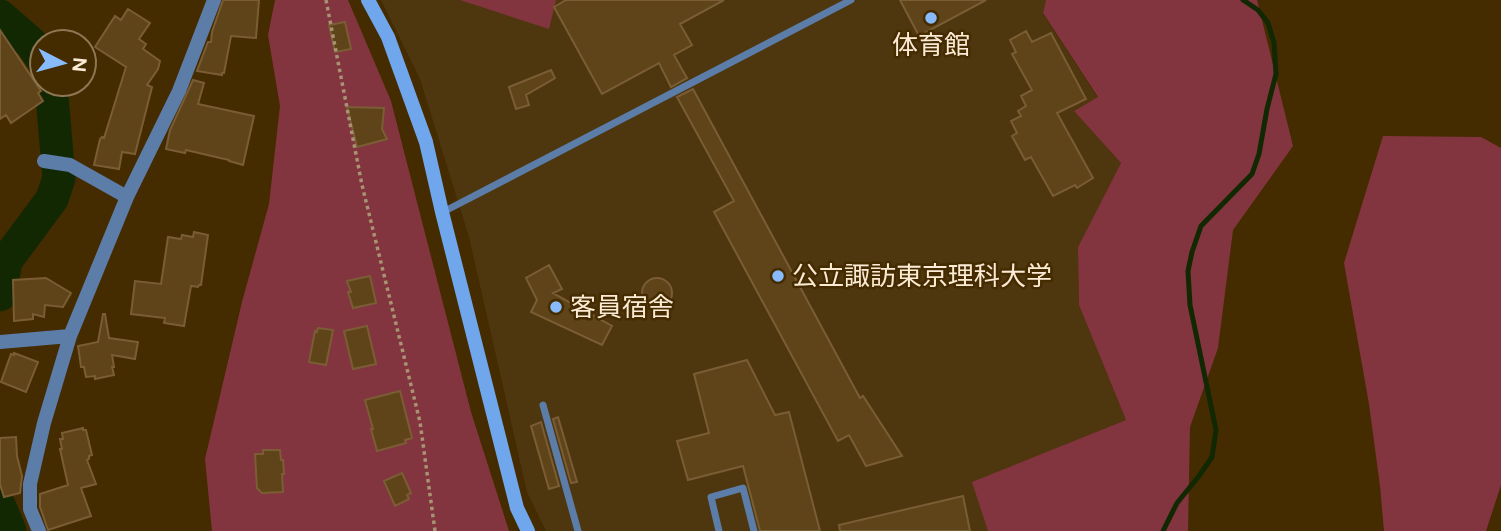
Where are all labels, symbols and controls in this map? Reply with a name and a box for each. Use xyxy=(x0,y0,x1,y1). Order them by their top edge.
marker: 体育館 xyxy=(923,10,939,26)
north arrow xyxy=(28,28,98,98)
place label: 体育館 xyxy=(892,29,970,61)
text: N xyxy=(67,56,92,73)
place label: 公立諏訪東京理科大学 xyxy=(792,260,1052,292)
marker: 公立諏訪東京理科大学 xyxy=(770,268,786,284)
place label: 客員宿舎 xyxy=(570,291,674,323)
marker: 客員宿舎 xyxy=(548,299,564,315)

